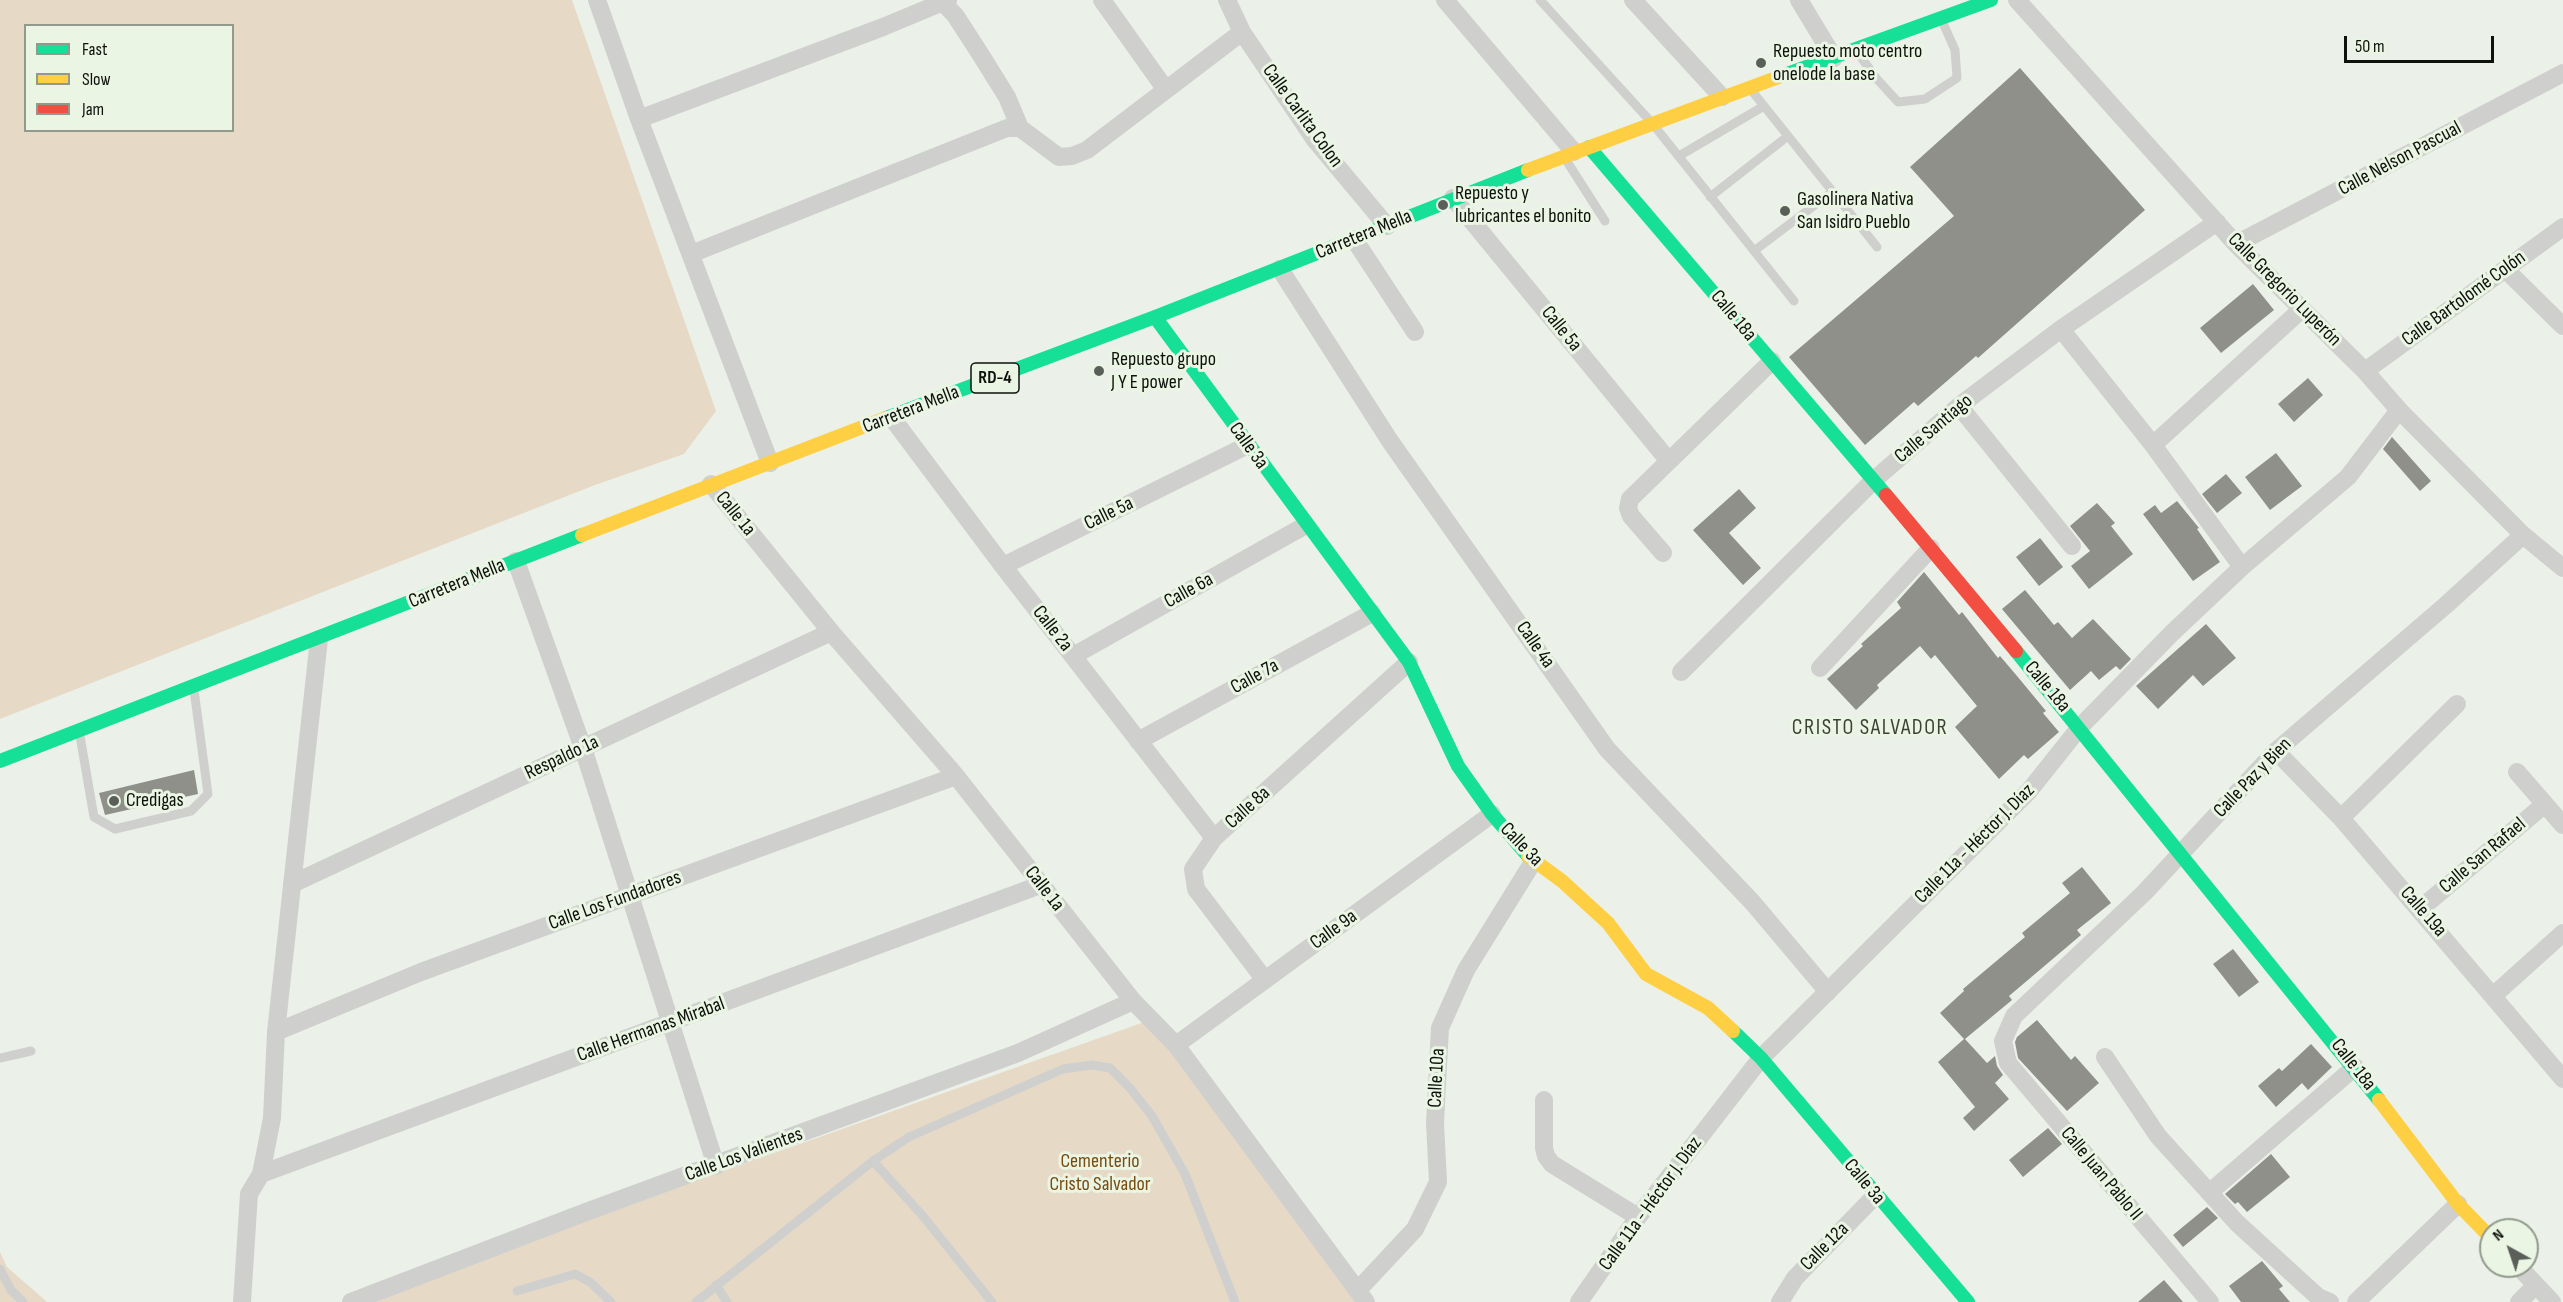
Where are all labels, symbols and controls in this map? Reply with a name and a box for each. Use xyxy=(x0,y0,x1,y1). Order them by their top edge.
legend xyxy=(24,24,234,132)
scale bar xyxy=(2347,24,2497,62)
text: 50 m xyxy=(2355,36,2385,57)
text: Fast xyxy=(82,39,107,60)
place label: Repuesto moto centro onelode la base xyxy=(1773,40,1922,87)
marker: Repuesto moto centro onelode la base xyxy=(1754,56,1768,70)
street label: Calle Carlita Colon xyxy=(1257,60,1347,172)
text: Slow xyxy=(82,69,111,90)
text: Jam xyxy=(82,99,104,120)
street label: Calle Nelson Pascual xyxy=(2334,117,2466,201)
place label: Repuesto y lubricantes el bonito xyxy=(1455,182,1591,229)
place label: Gasolinera Nativa San Isidro Pueblo xyxy=(1797,188,1914,235)
marker: Repuesto y lubricantes el bonito xyxy=(1436,198,1450,212)
marker: Gasolinera Nativa San Isidro Pueblo xyxy=(1778,204,1792,218)
street label: Carretera Mella xyxy=(1312,205,1416,265)
street label: Calle Gregorio Luperón xyxy=(2222,228,2346,352)
street label: Calle Bartolomé Colón xyxy=(2397,246,2531,352)
street label: Calle 18a xyxy=(1705,286,1761,346)
street label: Calle 5a xyxy=(1535,301,1587,357)
place label: Repuesto grupo J Y E power xyxy=(1111,348,1216,395)
road number: RD-4 xyxy=(971,363,1019,393)
marker: Repuesto grupo J Y E power xyxy=(1092,364,1106,378)
street label: Carretera Mella xyxy=(859,381,963,439)
street label: Calle Santiago xyxy=(1890,389,1978,469)
street label: Calle 3a xyxy=(1223,418,1273,474)
street label: Calle 1a xyxy=(710,487,760,541)
street label: Calle 5a xyxy=(1081,492,1137,536)
street label: Carretera Mella xyxy=(405,554,509,614)
street label: Calle 6a xyxy=(1160,568,1218,614)
street label: Calle 2a xyxy=(1027,601,1077,657)
street label: Calle 4a xyxy=(1510,617,1560,673)
street label: Calle 7a xyxy=(1227,654,1283,700)
street label: Calle 18a xyxy=(2019,657,2075,717)
district label: CRISTO SALVADOR xyxy=(1792,715,1948,741)
street label: Respaldo 1a xyxy=(521,731,603,785)
street label: Calle Paz y Bien xyxy=(2209,733,2297,823)
street label: Calle 11a - Héctor J. Díaz xyxy=(1910,779,2040,909)
street label: Calle 8a xyxy=(1221,782,1275,834)
place label: Credigas xyxy=(126,789,184,813)
marker: Credigas xyxy=(107,794,121,808)
street label: Calle San Rafael xyxy=(2435,813,2531,899)
street label: Calle 3a xyxy=(1494,818,1548,872)
street label: Calle 1a xyxy=(1019,862,1069,916)
street label: Calle Los Fundadores xyxy=(545,866,685,936)
street label: Calle 19a xyxy=(2394,882,2452,942)
street label: Calle 9a xyxy=(1306,905,1362,955)
street label: Calle Hermanas Mirabal xyxy=(574,992,728,1068)
street label: Calle 18a xyxy=(2325,1034,2381,1096)
street label: Calle 10a xyxy=(1423,1048,1451,1108)
street label: Calle Juan Pablo II xyxy=(2055,1122,2147,1226)
street label: Calle Los Valientes xyxy=(682,1123,806,1187)
street label: Calle 11a - Héctor J. Díaz xyxy=(1594,1132,1708,1276)
park label: Cementerio Cristo Salvador xyxy=(1049,1150,1151,1197)
street label: Calle 3a xyxy=(1838,1154,1890,1210)
street label: Calle 12a xyxy=(1796,1218,1854,1276)
north arrow xyxy=(2479,1218,2539,1278)
text: N xyxy=(2489,1225,2508,1245)

